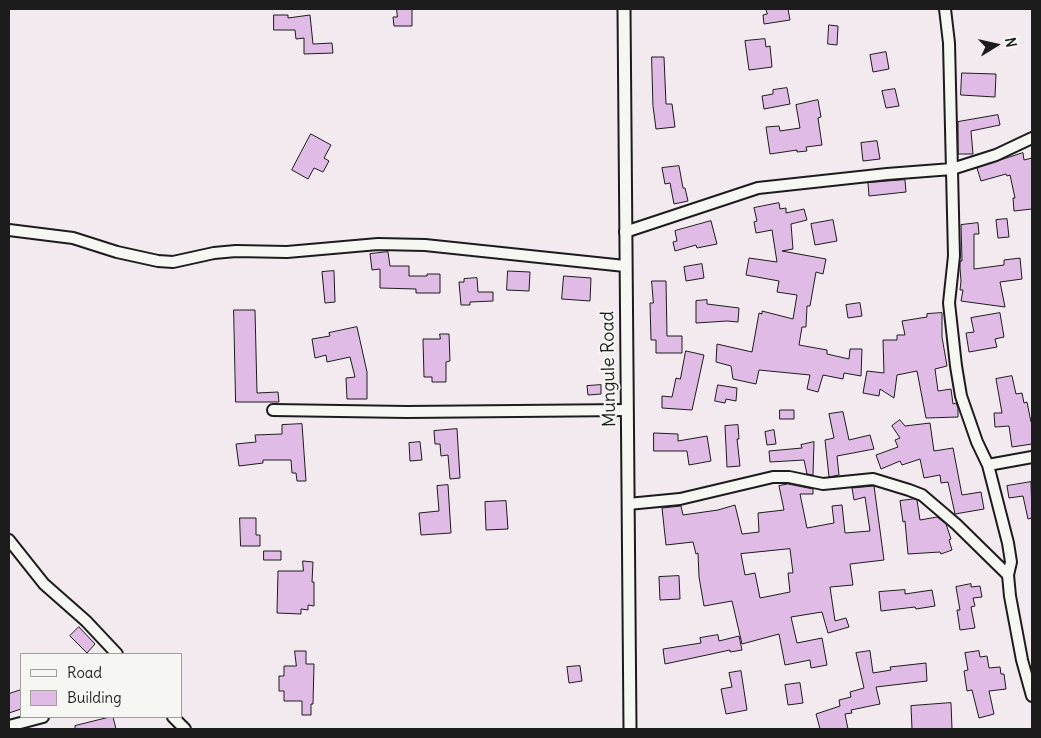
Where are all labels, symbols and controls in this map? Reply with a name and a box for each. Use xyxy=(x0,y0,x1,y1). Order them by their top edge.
north arrow xyxy=(971,20,1021,70)
text: N xyxy=(1001,36,1020,49)
street label: Mungule Road xyxy=(597,311,621,427)
legend xyxy=(20,653,182,718)
text: Road xyxy=(67,663,102,682)
text: Building xyxy=(67,688,122,707)

